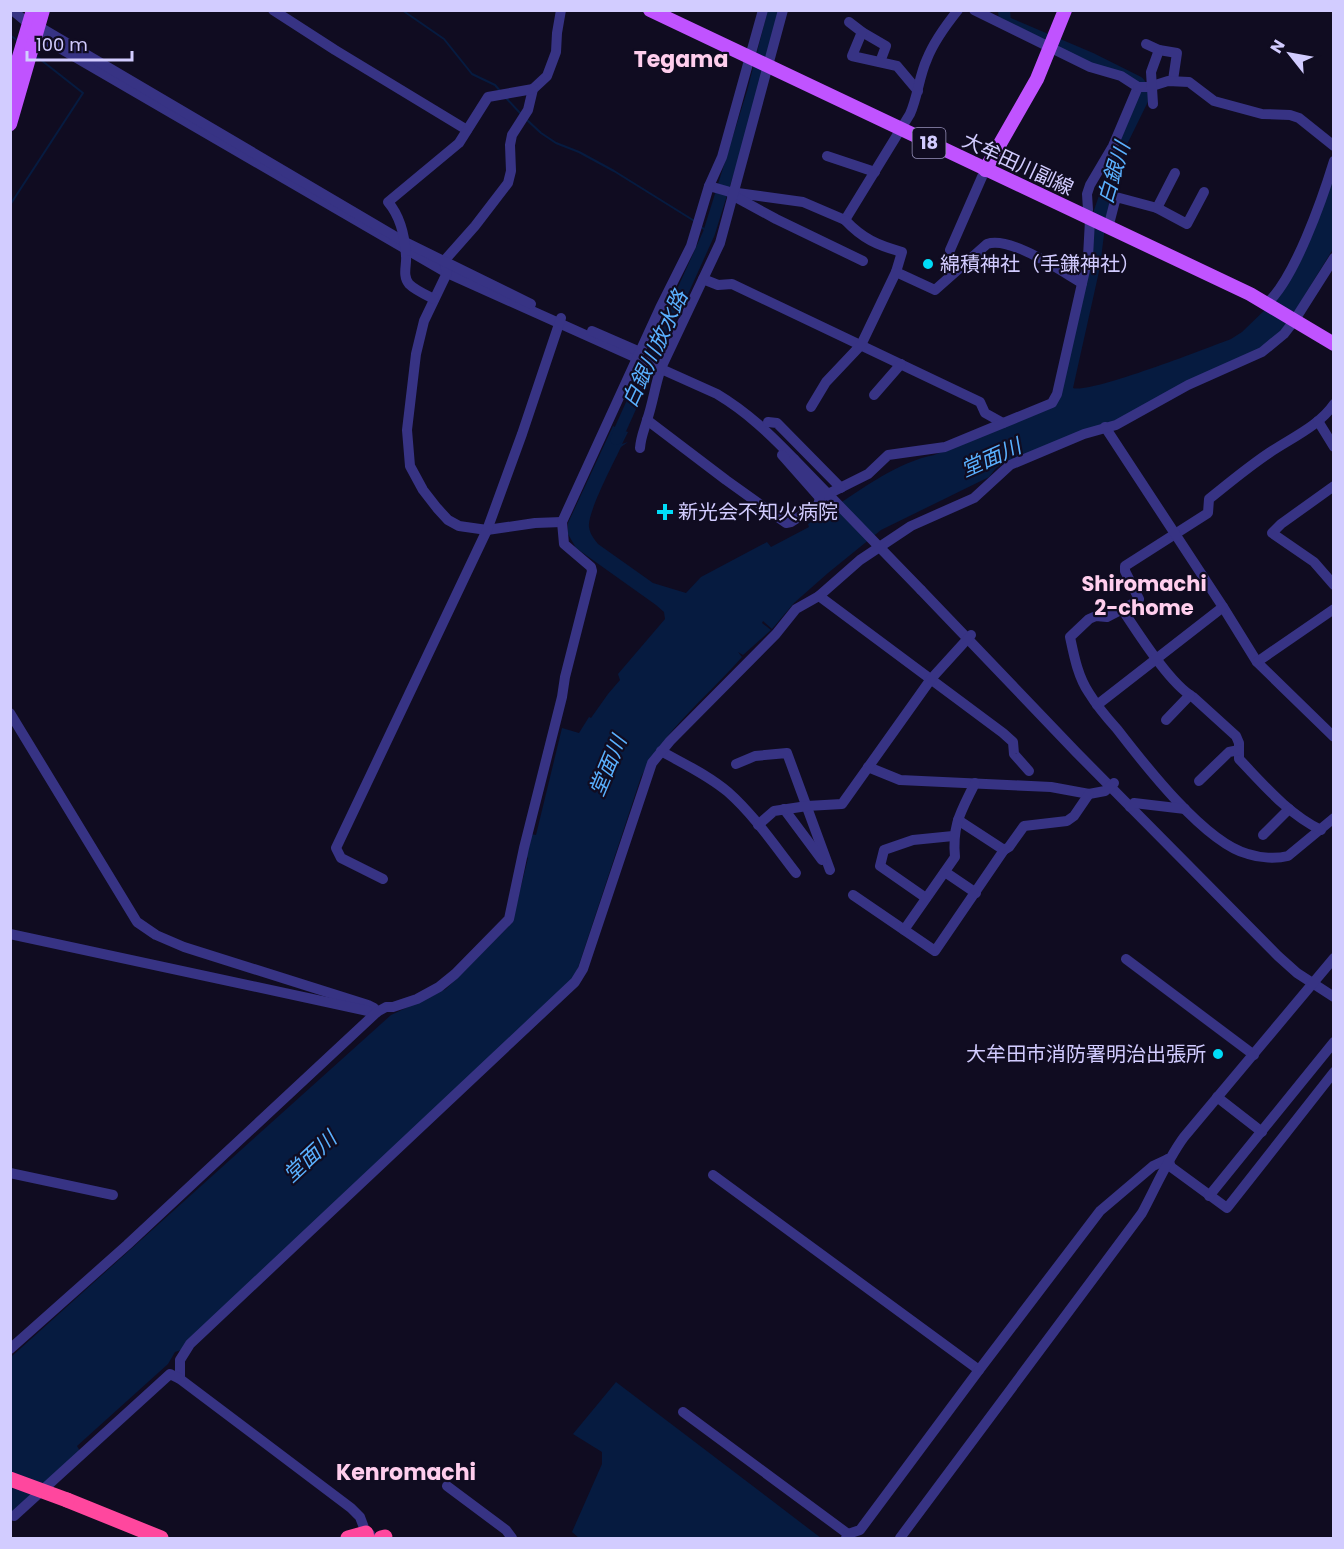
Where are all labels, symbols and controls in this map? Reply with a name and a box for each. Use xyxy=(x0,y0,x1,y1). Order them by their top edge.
scale bar xyxy=(27,24,132,62)
north arrow xyxy=(1260,24,1320,84)
text: 100 m xyxy=(36,32,88,57)
text: N xyxy=(1265,35,1291,58)
district label: Tegama xyxy=(634,44,728,75)
street label: 大牟田川副線 xyxy=(958,126,1078,202)
road number: 18 xyxy=(912,128,946,158)
water label: 白銀川 xyxy=(1090,137,1137,207)
place label: 綿積神社（手鎌神社） xyxy=(940,250,1140,278)
marker: 綿積神社（手鎌神社） xyxy=(921,257,935,271)
water label: 白銀川放水路 xyxy=(615,284,695,412)
water label: 堂面川 xyxy=(956,431,1027,484)
place label: 新光会不知火病院 xyxy=(678,498,838,526)
marker: 新光会不知火病院 xyxy=(656,503,674,521)
district label: Shiromachi 2-chome xyxy=(1081,569,1207,622)
water label: 堂面川 xyxy=(582,729,634,800)
place label: 大牟田市消防署明治出張所 xyxy=(966,1040,1206,1068)
marker: 大牟田市消防署明治出張所 xyxy=(1211,1047,1225,1061)
water label: 堂面川 xyxy=(277,1123,344,1189)
district label: Kenromachi xyxy=(336,1457,476,1488)

